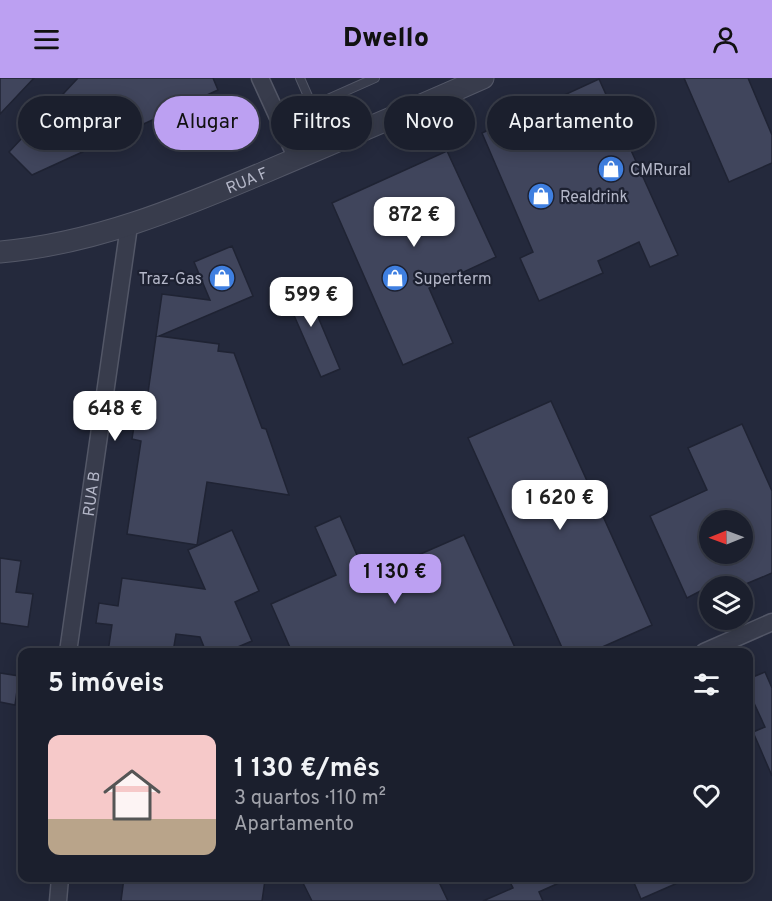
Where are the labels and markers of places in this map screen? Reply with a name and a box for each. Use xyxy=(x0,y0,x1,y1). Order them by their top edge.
shop icon: CMRural xyxy=(596,154,626,184)
place label: CMRural xyxy=(630,161,691,181)
shop icon: Realdrink xyxy=(526,181,556,211)
place label: Realdrink xyxy=(560,188,628,208)
pin: 872 € xyxy=(372,197,456,248)
shop icon: Traz-Gas xyxy=(207,263,237,293)
shop icon: Superterm xyxy=(380,263,410,293)
place label: Traz-Gas xyxy=(139,270,202,290)
place label: Superterm xyxy=(414,270,492,290)
pin: 599 € xyxy=(269,277,353,328)
pin: 648 € xyxy=(73,391,157,442)
pin: 1 620 € xyxy=(505,480,615,531)
pin: 1 130 € xyxy=(340,554,450,605)

